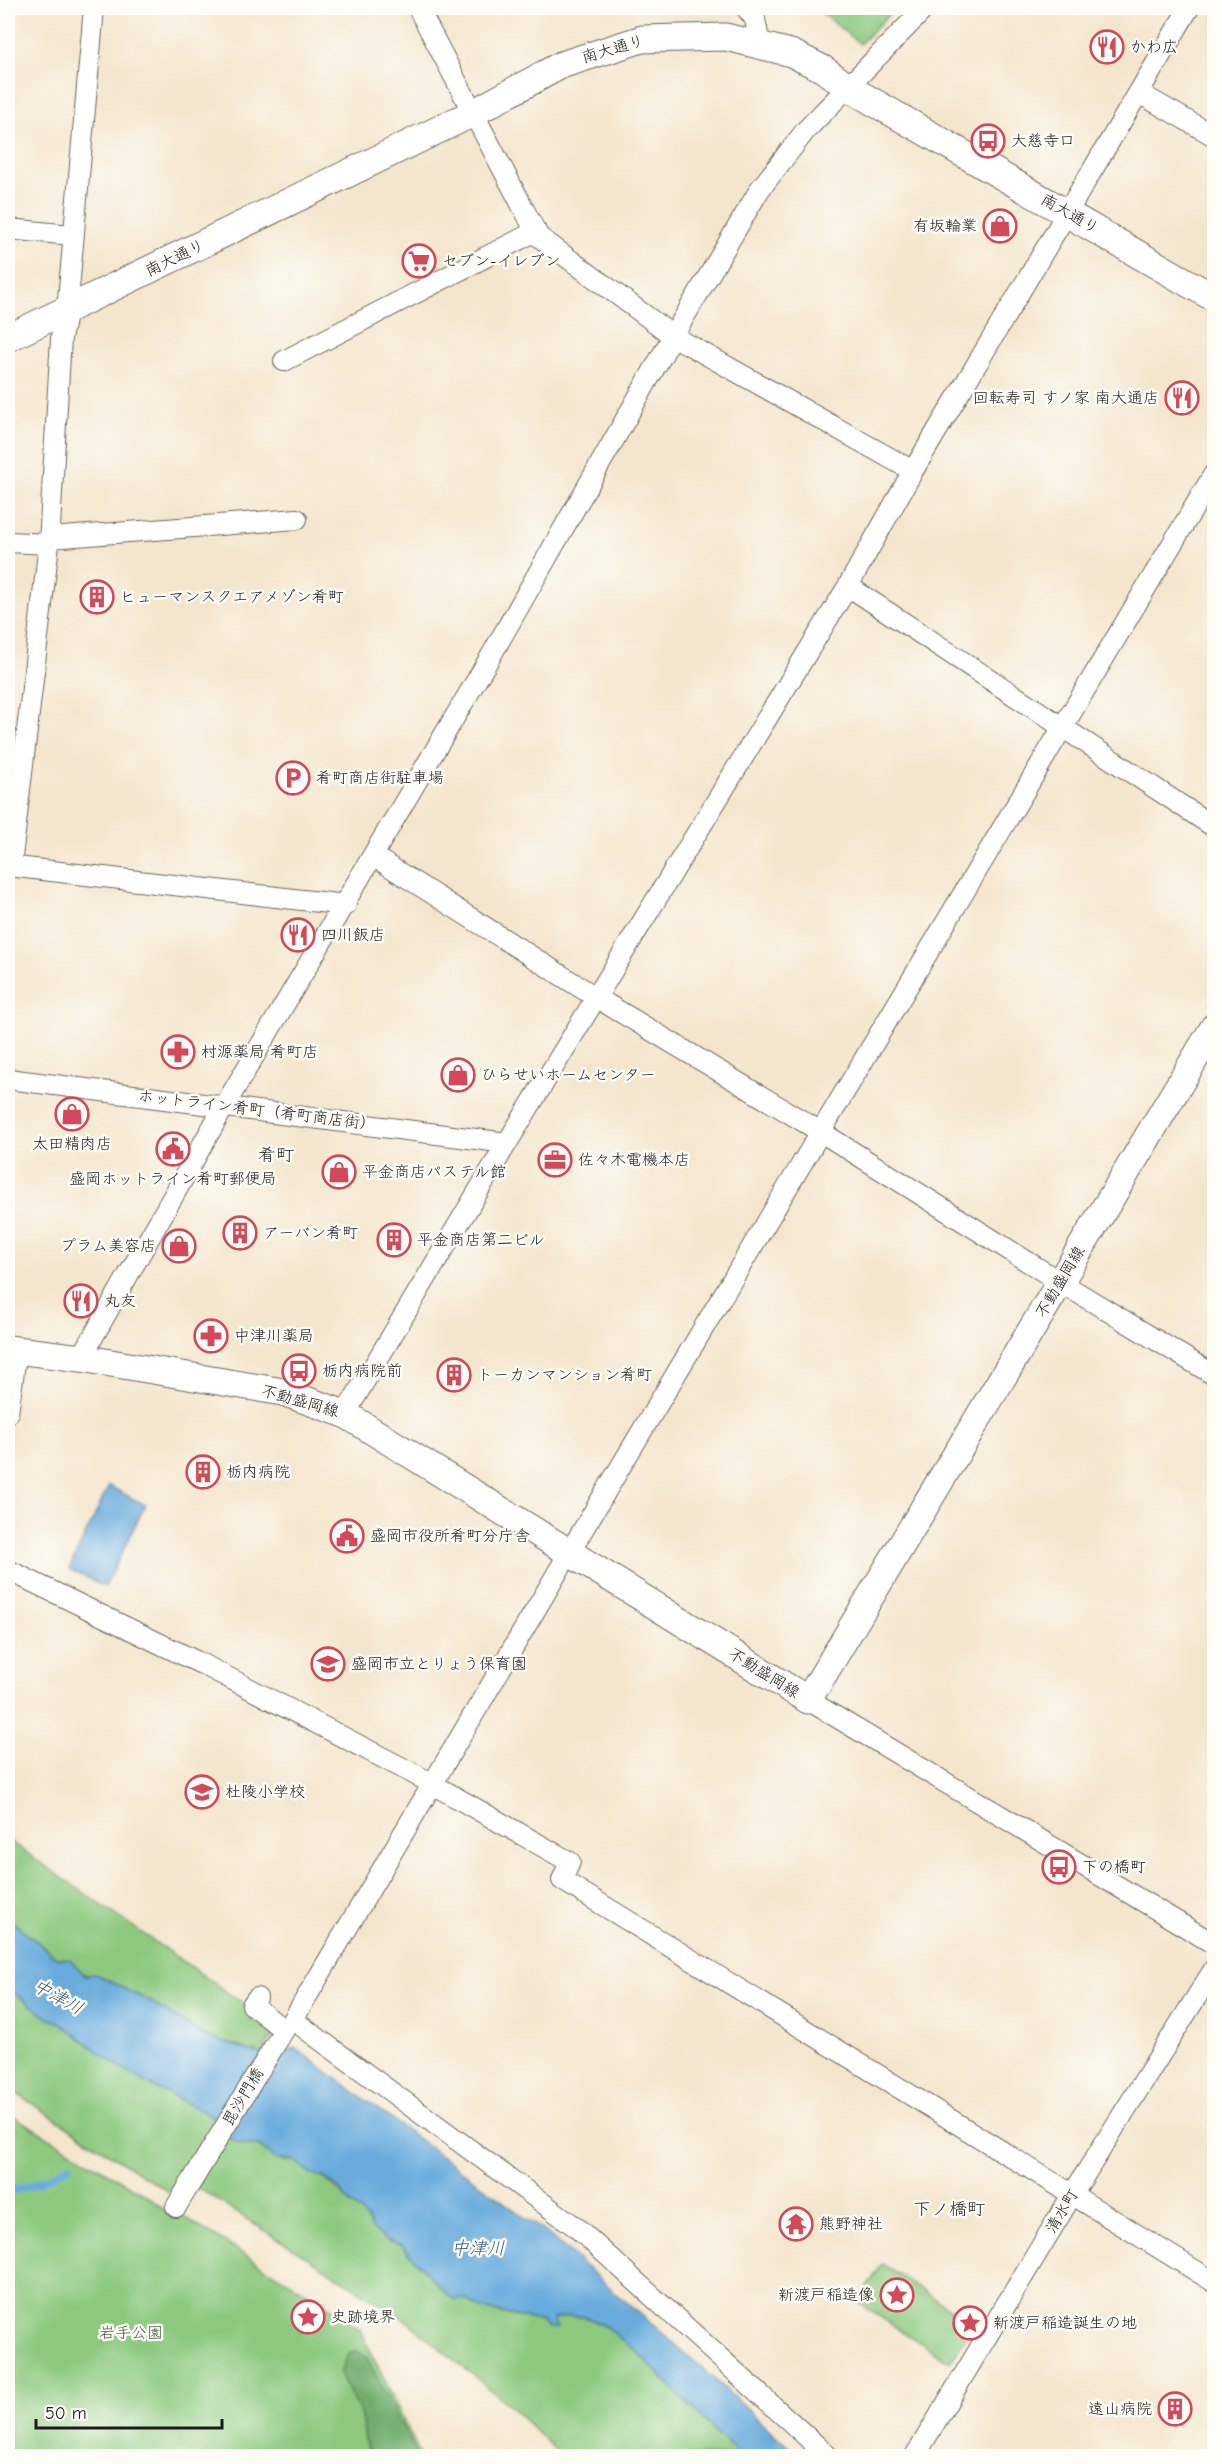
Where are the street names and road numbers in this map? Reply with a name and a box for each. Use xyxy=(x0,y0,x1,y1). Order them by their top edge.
street label: 南大通り xyxy=(580,32,646,66)
street label: 南大通り xyxy=(1038,190,1102,238)
street label: 南大通り xyxy=(142,236,208,280)
street label: ホットライン肴町（肴町商店街） xyxy=(137,1086,377,1134)
street label: 不動盛岡線 xyxy=(1032,1243,1088,1321)
street label: 不動盛岡線 xyxy=(259,1381,341,1421)
street label: 不動盛岡線 xyxy=(725,1644,803,1702)
street label: 毘沙門橋 xyxy=(219,2065,267,2129)
street label: 清水町 xyxy=(1042,2186,1082,2236)

